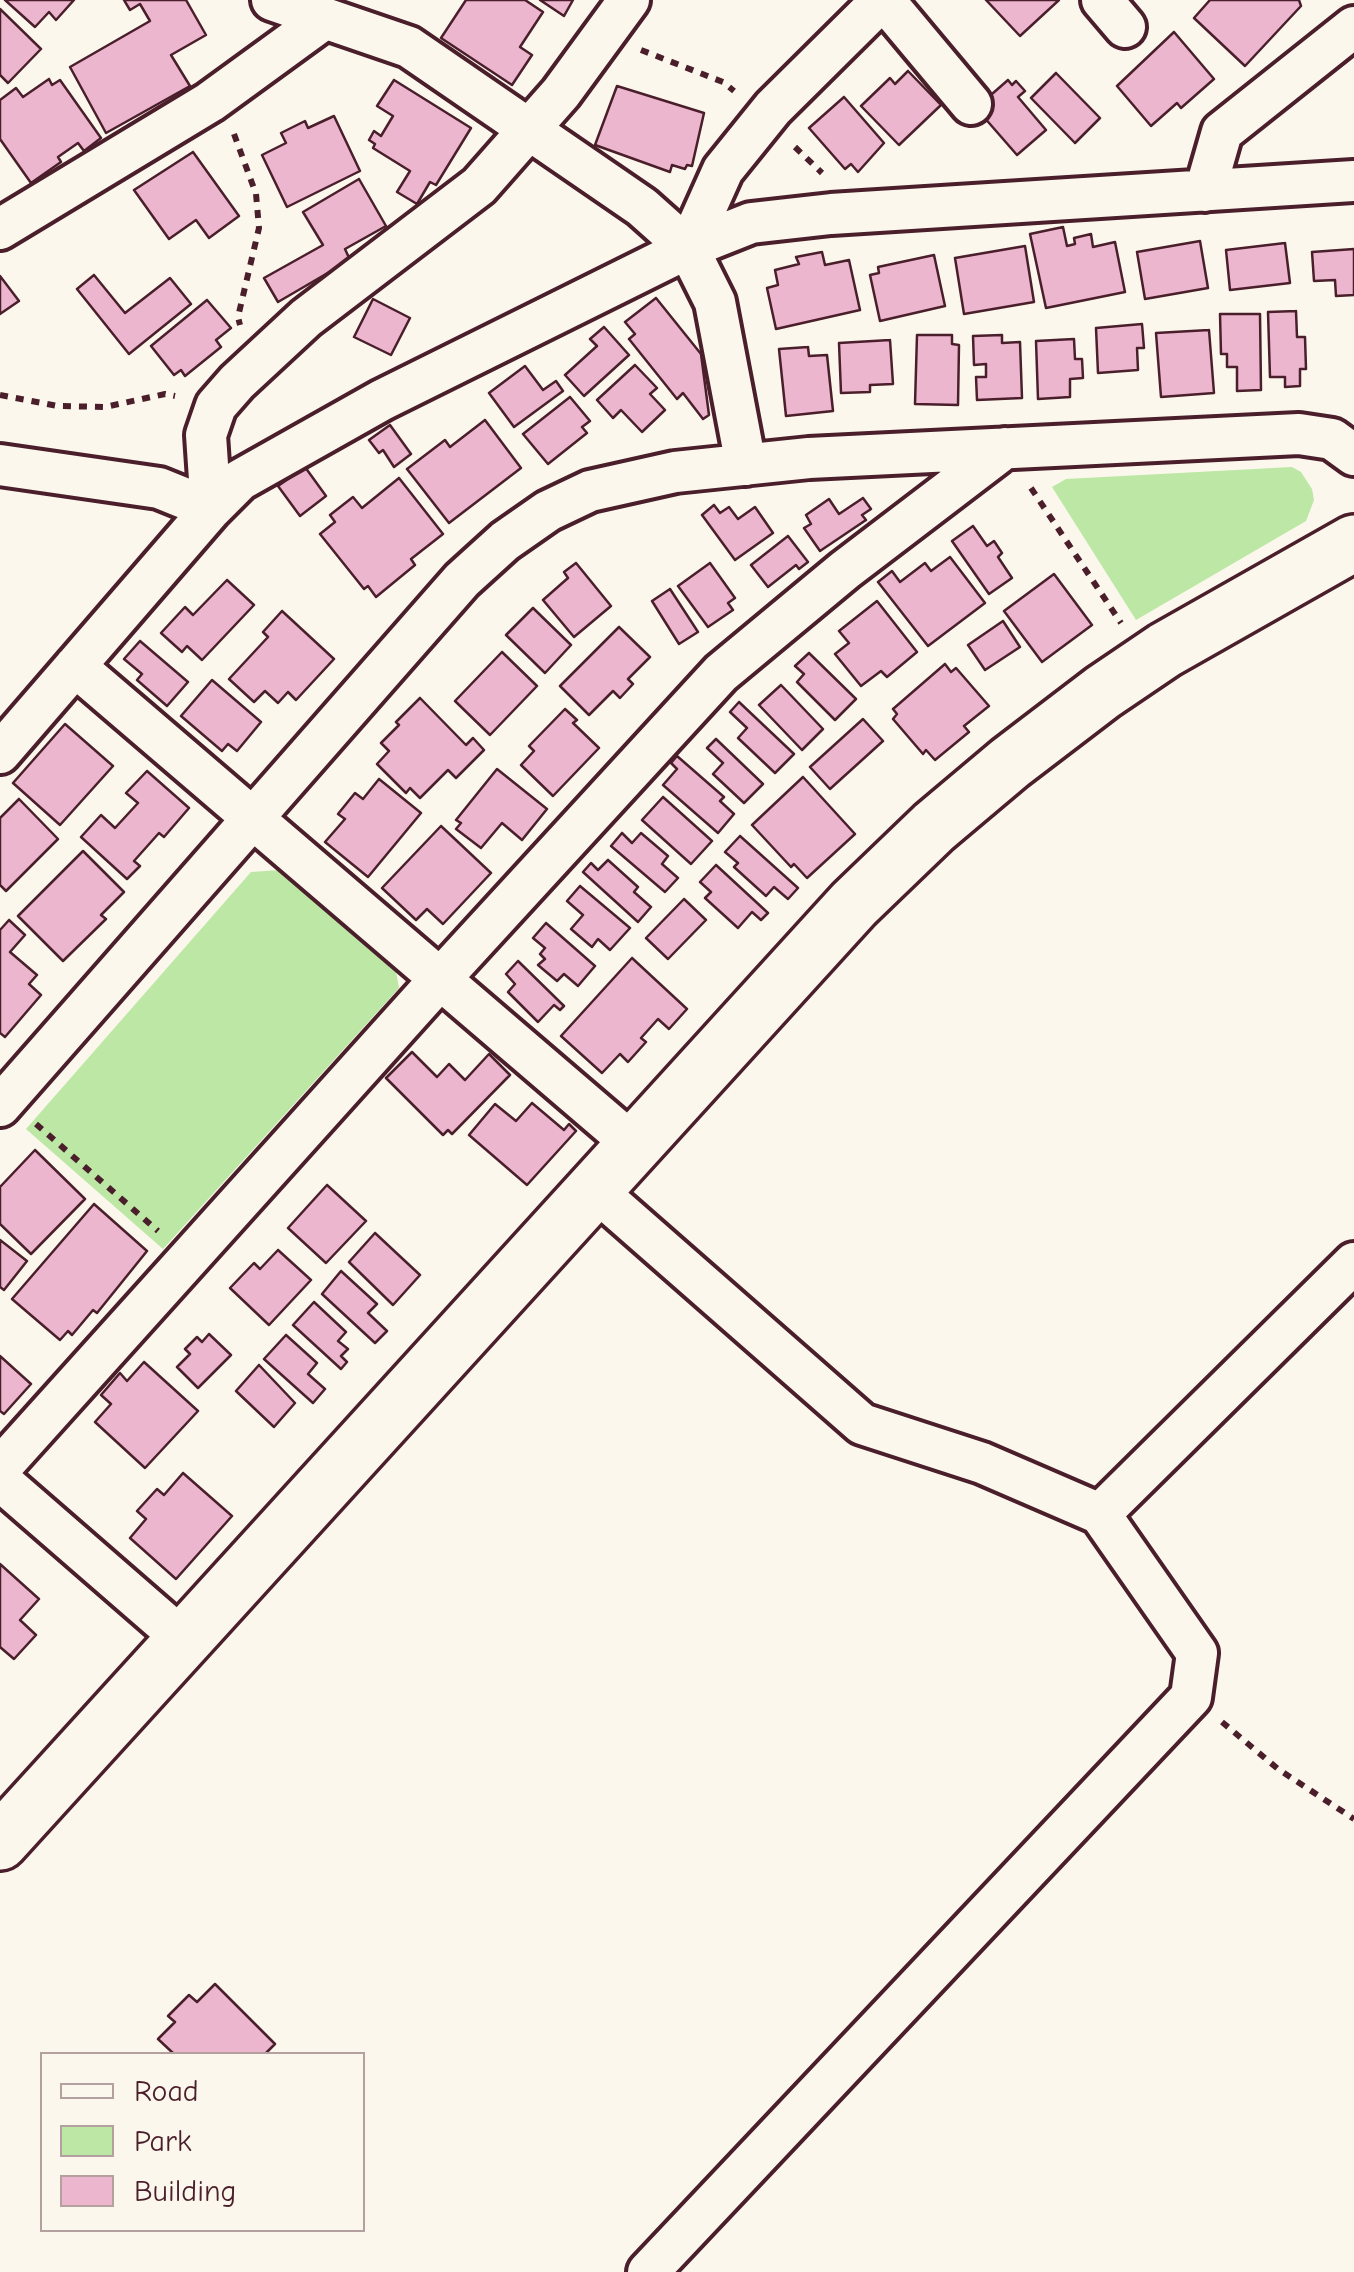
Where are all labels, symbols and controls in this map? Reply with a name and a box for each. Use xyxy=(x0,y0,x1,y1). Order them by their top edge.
legend xyxy=(40,2052,365,2232)
text: Road xyxy=(134,2074,199,2109)
text: Park xyxy=(134,2124,191,2159)
text: Building xyxy=(134,2174,237,2209)

